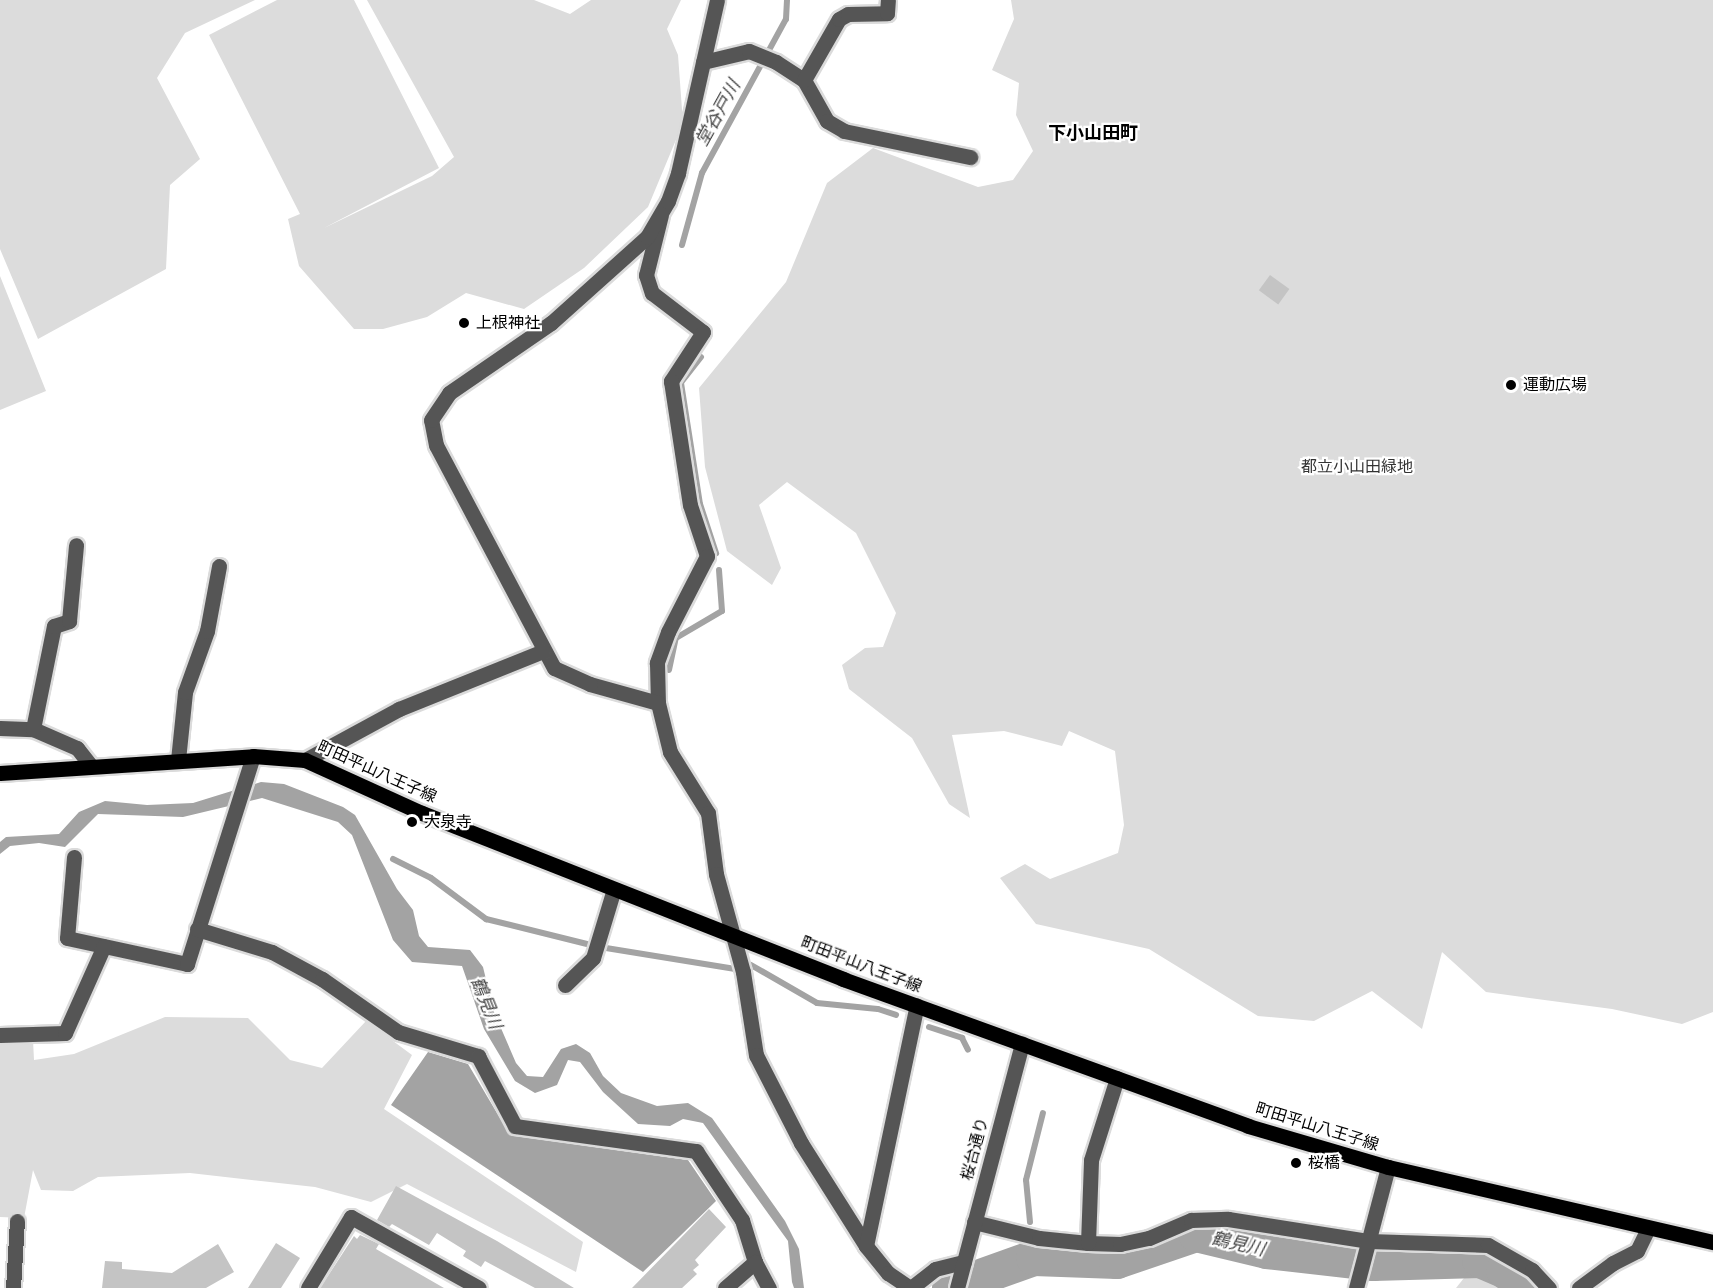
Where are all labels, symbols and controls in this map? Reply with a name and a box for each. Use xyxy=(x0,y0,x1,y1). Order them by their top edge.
water label: 堂谷戸川 xyxy=(691,76,745,150)
district label: 下小山田町 xyxy=(1048,122,1138,144)
place label: 上根神社 xyxy=(476,313,540,333)
marker: 上根神社 xyxy=(457,316,471,330)
place label: 運動広場 xyxy=(1523,375,1587,395)
marker: 運動広場 xyxy=(1504,378,1518,392)
park label: 都立小山田緑地 xyxy=(1301,457,1413,477)
street label: 町田平山八王子線 xyxy=(315,737,439,807)
place label: 大泉寺 xyxy=(424,812,472,832)
marker: 大泉寺 xyxy=(405,815,419,829)
street label: 町田平山八王子線 xyxy=(798,933,924,997)
water label: 鶴見川 xyxy=(466,974,506,1032)
street label: 町田平山八王子線 xyxy=(1253,1099,1381,1155)
street label: 桜台通り xyxy=(957,1116,993,1182)
place label: 桜橋 xyxy=(1308,1153,1340,1173)
marker: 桜橋 xyxy=(1289,1156,1303,1170)
water label: 鶴見川 xyxy=(1209,1227,1267,1261)

